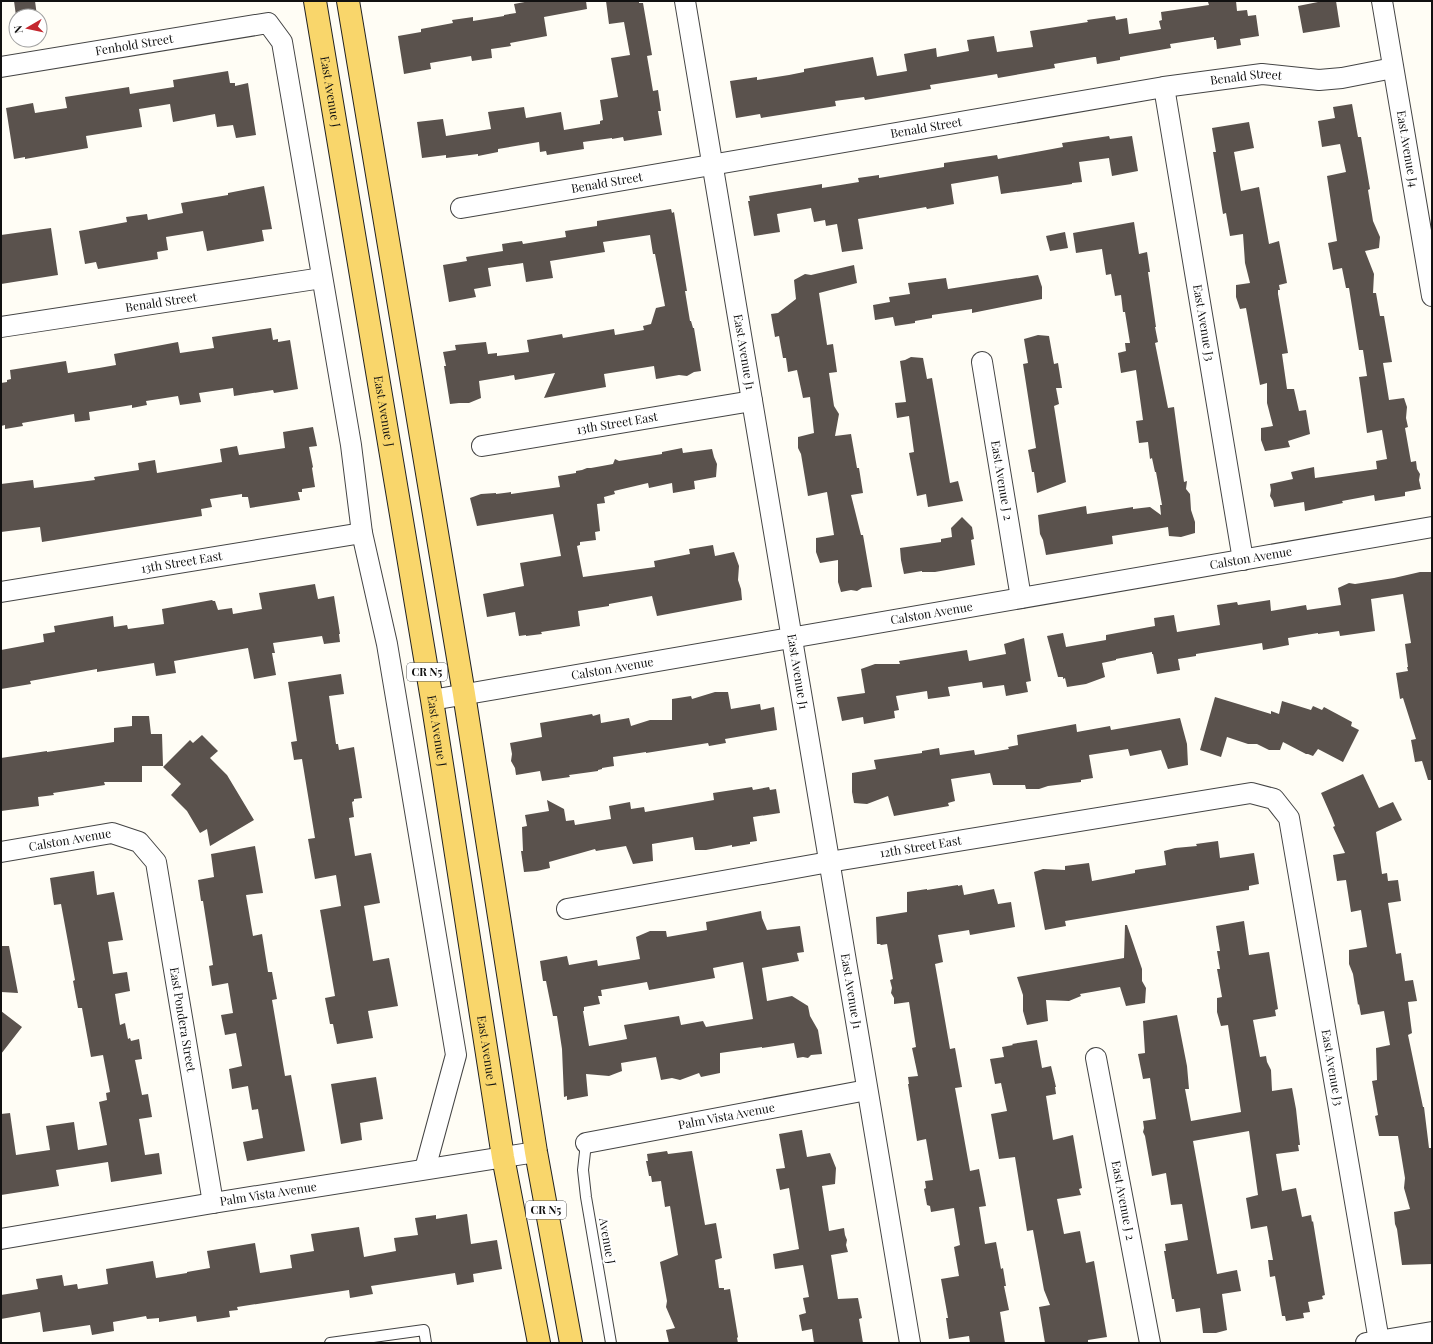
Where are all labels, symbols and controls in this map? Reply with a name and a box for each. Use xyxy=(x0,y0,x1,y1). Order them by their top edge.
north arrow xyxy=(8,8,48,48)
text: N xyxy=(10,24,26,35)
street label: Fenhold Street xyxy=(94,30,175,58)
street label: East Avenue J xyxy=(317,55,345,128)
street label: Benald Street xyxy=(1209,65,1284,88)
street label: East Avenue J4 xyxy=(1394,109,1422,188)
street label: Benald Street xyxy=(889,113,964,141)
street label: Benald Street xyxy=(570,168,644,196)
street label: East Avenue J3 xyxy=(1190,283,1219,362)
street label: Benald Street xyxy=(124,288,199,315)
street label: East Avenue J1 xyxy=(731,313,759,391)
street label: East Avenue J xyxy=(371,374,398,448)
street label: 13th Street East xyxy=(575,408,659,437)
street label: East Avenue J 2 xyxy=(988,439,1017,522)
street label: Calston Avenue xyxy=(1208,542,1293,572)
street label: 13th Street East xyxy=(140,547,224,576)
street label: Calston Avenue xyxy=(889,598,974,628)
street label: East Avenue J1 xyxy=(784,633,813,711)
street label: Calston Avenue xyxy=(570,653,655,683)
road number: CR N5 xyxy=(407,663,447,681)
street label: East Avenue J xyxy=(424,694,451,768)
street label: Calston Avenue xyxy=(27,824,112,854)
street label: 12th Street East xyxy=(878,831,963,861)
street label: East Avenue J1 xyxy=(838,952,866,1031)
street label: East Pondera Street xyxy=(167,966,200,1074)
street label: East Avenue J xyxy=(474,1014,501,1088)
street label: East Avenue J3 xyxy=(1318,1028,1347,1107)
street label: Palm Vista Avenue xyxy=(677,1099,776,1132)
street label: East Avenue J 2 xyxy=(1109,1159,1139,1242)
street label: Palm Vista Avenue xyxy=(218,1178,318,1209)
road number: CR N5 xyxy=(526,1201,566,1219)
street label: Avenue J xyxy=(596,1216,620,1265)

